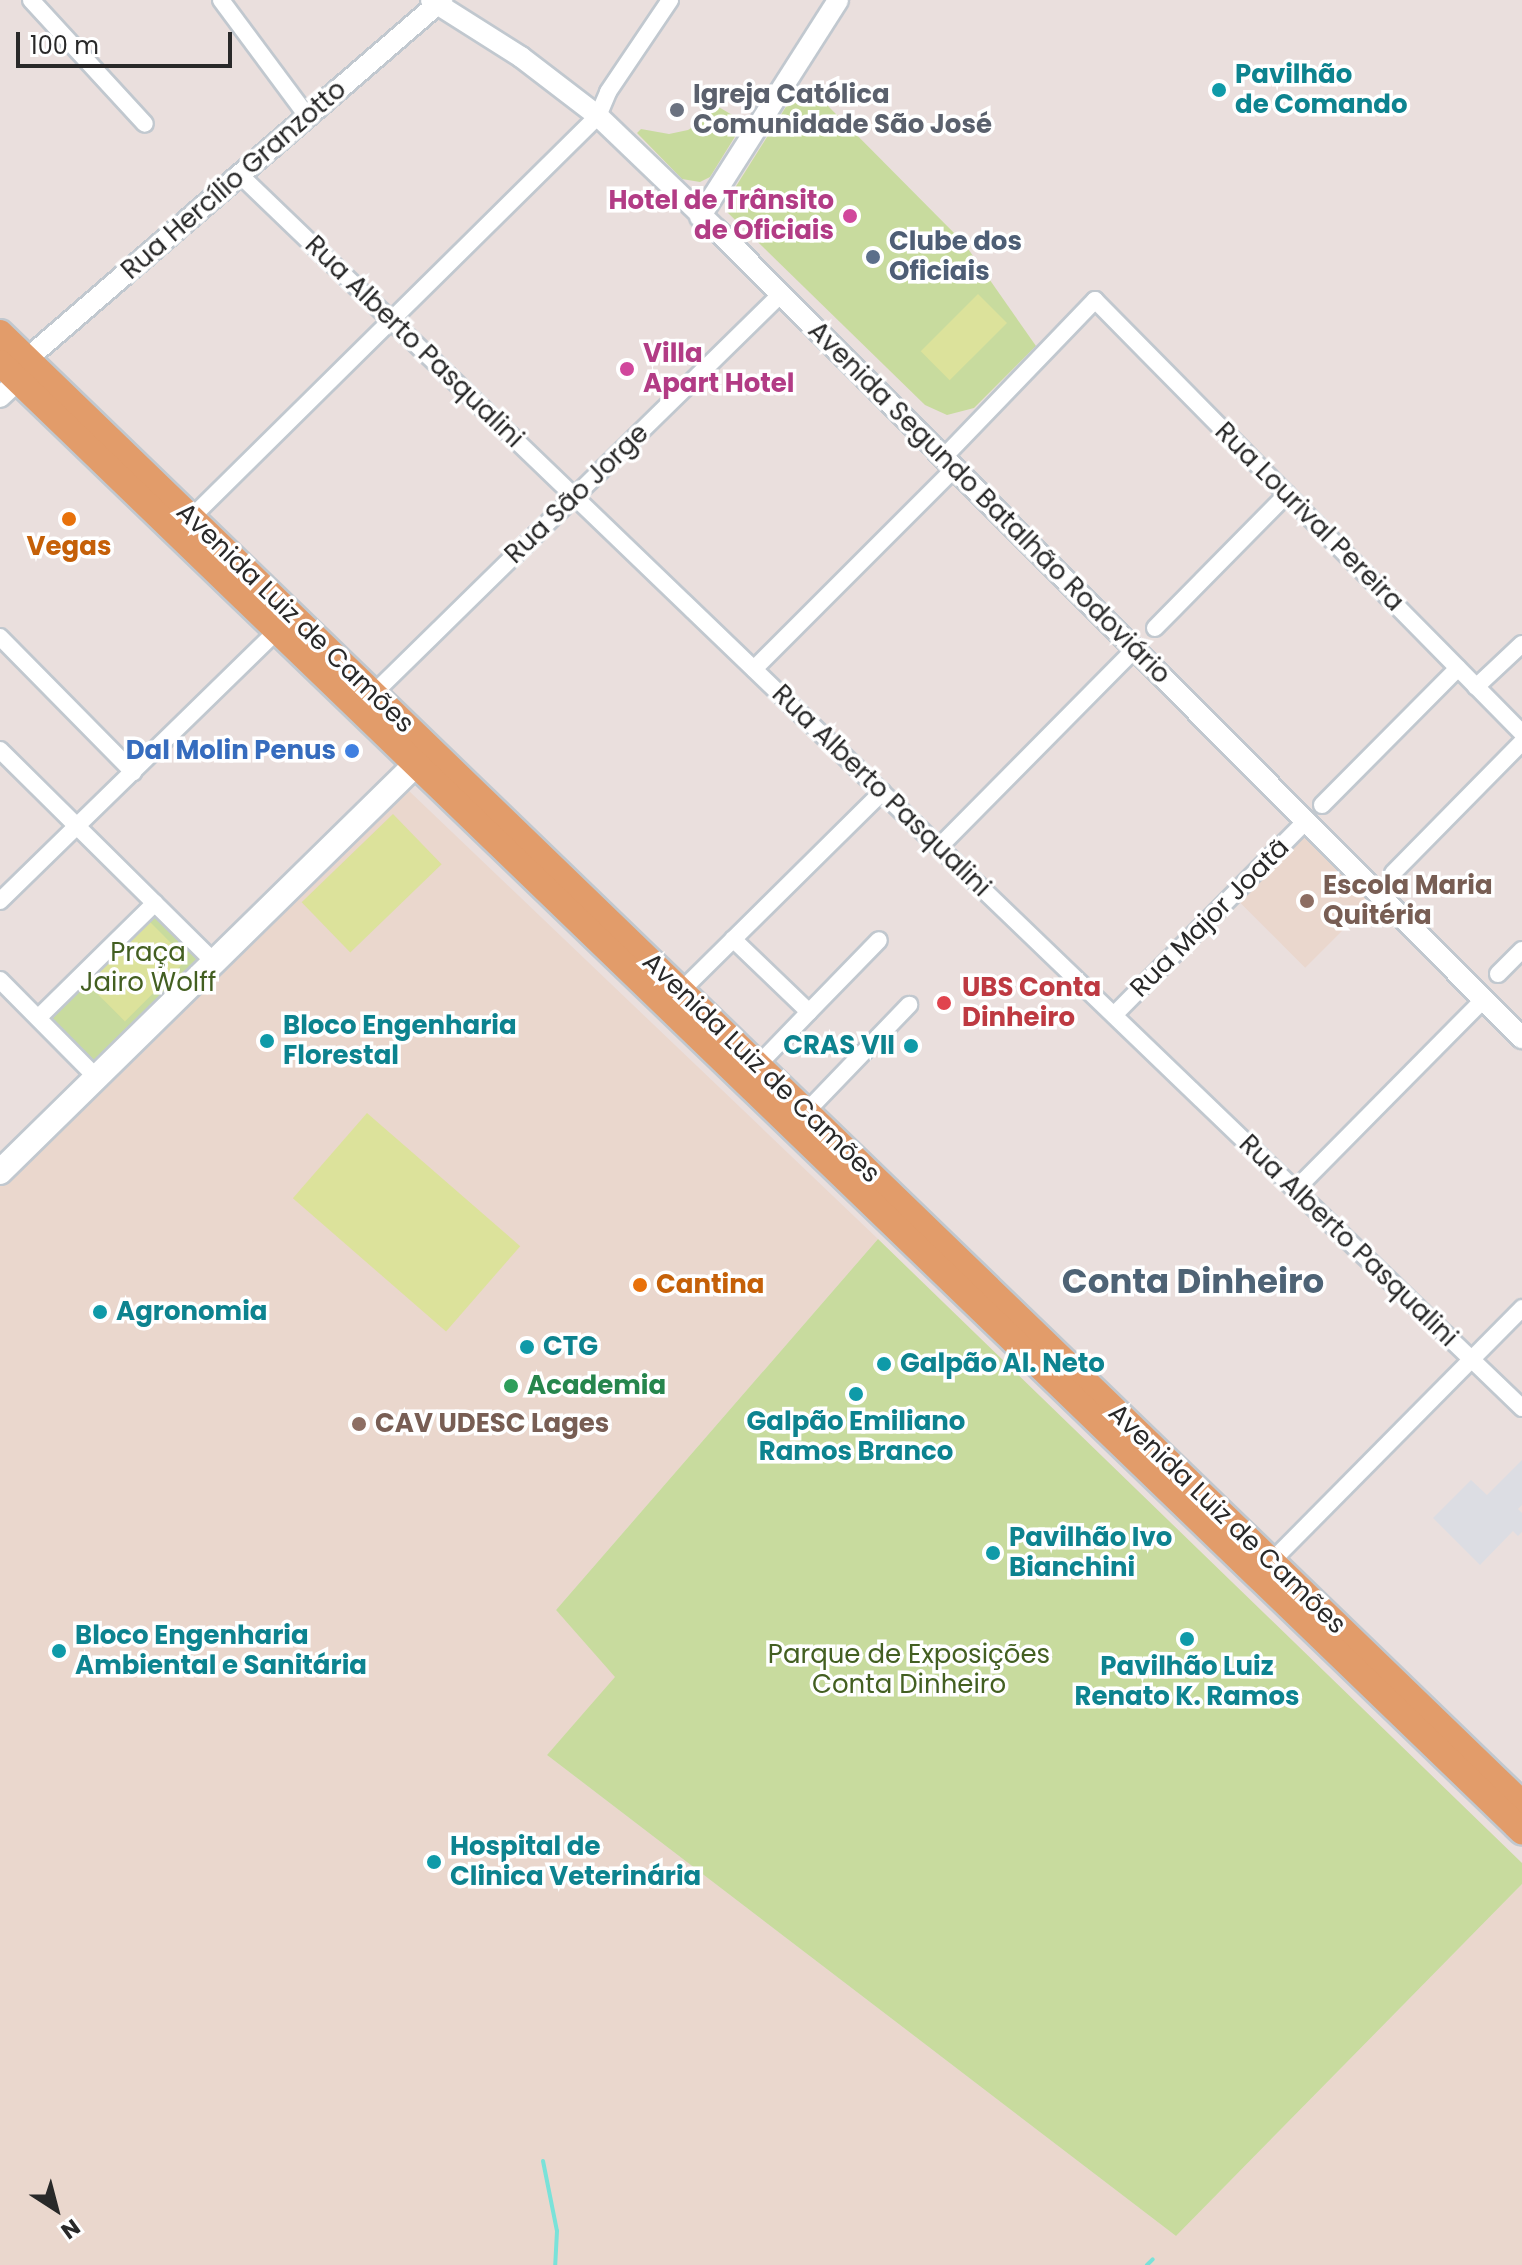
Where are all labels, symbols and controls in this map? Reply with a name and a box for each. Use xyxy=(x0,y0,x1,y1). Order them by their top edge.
scale bar xyxy=(20,16,236,66)
text: 100 m xyxy=(30,29,99,62)
place label: Pavilhão de Comando xyxy=(1235,59,1407,120)
street label: Rua Hercílio Granzotto xyxy=(115,74,353,286)
place label: Igreja Católica Comunidade São José xyxy=(693,79,992,140)
marker: Pavilhão de Comando xyxy=(1210,81,1228,99)
marker: Igreja Católica Comunidade São José xyxy=(668,101,686,119)
place label: Hotel de Trânsito de Oficiais xyxy=(609,185,834,246)
marker: Hotel de Trânsito de Oficiais xyxy=(841,207,859,225)
place label: Clube dos Oficiais xyxy=(889,226,1022,288)
street label: Rua Alberto Pasqualini xyxy=(298,230,530,454)
marker: Clube dos Oficiais xyxy=(864,248,882,266)
street label: Avenida Segundo Batalhão Rodoviário xyxy=(801,315,1177,691)
place label: Villa Apart Hotel xyxy=(643,338,794,400)
marker: Villa Apart Hotel xyxy=(618,360,636,378)
street label: Rua Lourival Pereira xyxy=(1208,416,1410,618)
street label: Rua São Jorge xyxy=(499,418,655,570)
street label: Avenida Luiz de Camões xyxy=(170,496,420,740)
marker: Vegas xyxy=(60,510,78,528)
place label: Vegas xyxy=(27,531,111,563)
street label: Rua Alberto Pasqualini xyxy=(765,679,997,903)
place label: Dal Molin Penus xyxy=(126,735,336,767)
marker: Dal Molin Penus xyxy=(343,742,361,760)
street label: Rua Major Joatã xyxy=(1124,832,1296,1004)
place label: Escola Maria Quitéria xyxy=(1323,870,1493,932)
marker: Escola Maria Quitéria xyxy=(1298,892,1316,910)
park label: Praça Jairo Wolff xyxy=(80,937,216,998)
street label: Avenida Luiz de Camões xyxy=(636,946,886,1190)
place label: UBS Conta Dinheiro xyxy=(962,972,1101,1034)
marker: UBS Conta Dinheiro xyxy=(933,992,955,1014)
place label: Bloco Engenharia Florestal xyxy=(283,1010,517,1072)
place label: CRAS VII xyxy=(783,1030,895,1062)
marker: Bloco Engenharia Florestal xyxy=(258,1032,276,1050)
marker: CRAS VII xyxy=(902,1037,920,1055)
street label: Rua Alberto Pasqualini xyxy=(1232,1129,1464,1353)
district label: Conta Dinheiro xyxy=(1062,1262,1324,1302)
place label: Cantina xyxy=(656,1269,764,1301)
marker: Cantina xyxy=(631,1276,649,1294)
place label: Agronomia xyxy=(116,1296,267,1328)
marker: Agronomia xyxy=(91,1303,109,1321)
place label: CTG xyxy=(543,1331,598,1363)
marker: CTG xyxy=(518,1338,536,1356)
place label: Galpão Al. Neto xyxy=(900,1348,1105,1380)
marker: Galpão Al. Neto xyxy=(875,1355,893,1373)
place label: Academia xyxy=(527,1370,666,1402)
marker: Academia xyxy=(502,1377,520,1395)
marker: Galpão Emiliano Ramos Branco xyxy=(847,1385,865,1403)
street label: Avenida Luiz de Camões xyxy=(1102,1397,1352,1641)
place label: Galpão Emiliano Ramos Branco xyxy=(747,1406,965,1468)
place label: CAV UDESC Lages xyxy=(375,1408,609,1440)
marker: CAV UDESC Lages xyxy=(350,1415,368,1433)
place label: Pavilhão Ivo Bianchini xyxy=(1009,1522,1172,1584)
marker: Pavilhão Ivo Bianchini xyxy=(984,1544,1002,1562)
place label: Bloco Engenharia Ambiental e Sanitária xyxy=(75,1620,367,1682)
marker: Pavilhão Luiz Renato K. Ramos xyxy=(1178,1630,1196,1648)
park label: Parque de Exposições Conta Dinheiro xyxy=(768,1639,1050,1700)
marker: Bloco Engenharia Ambiental e Sanitária xyxy=(50,1642,68,1660)
place label: Pavilhão Luiz Renato K. Ramos xyxy=(1075,1651,1299,1712)
place label: Hospital de Clinica Veterinária xyxy=(450,1831,701,1892)
marker: Hospital de Clinica Veterinária xyxy=(425,1853,443,1871)
north arrow xyxy=(16,2169,96,2249)
text: N xyxy=(55,2211,86,2246)

